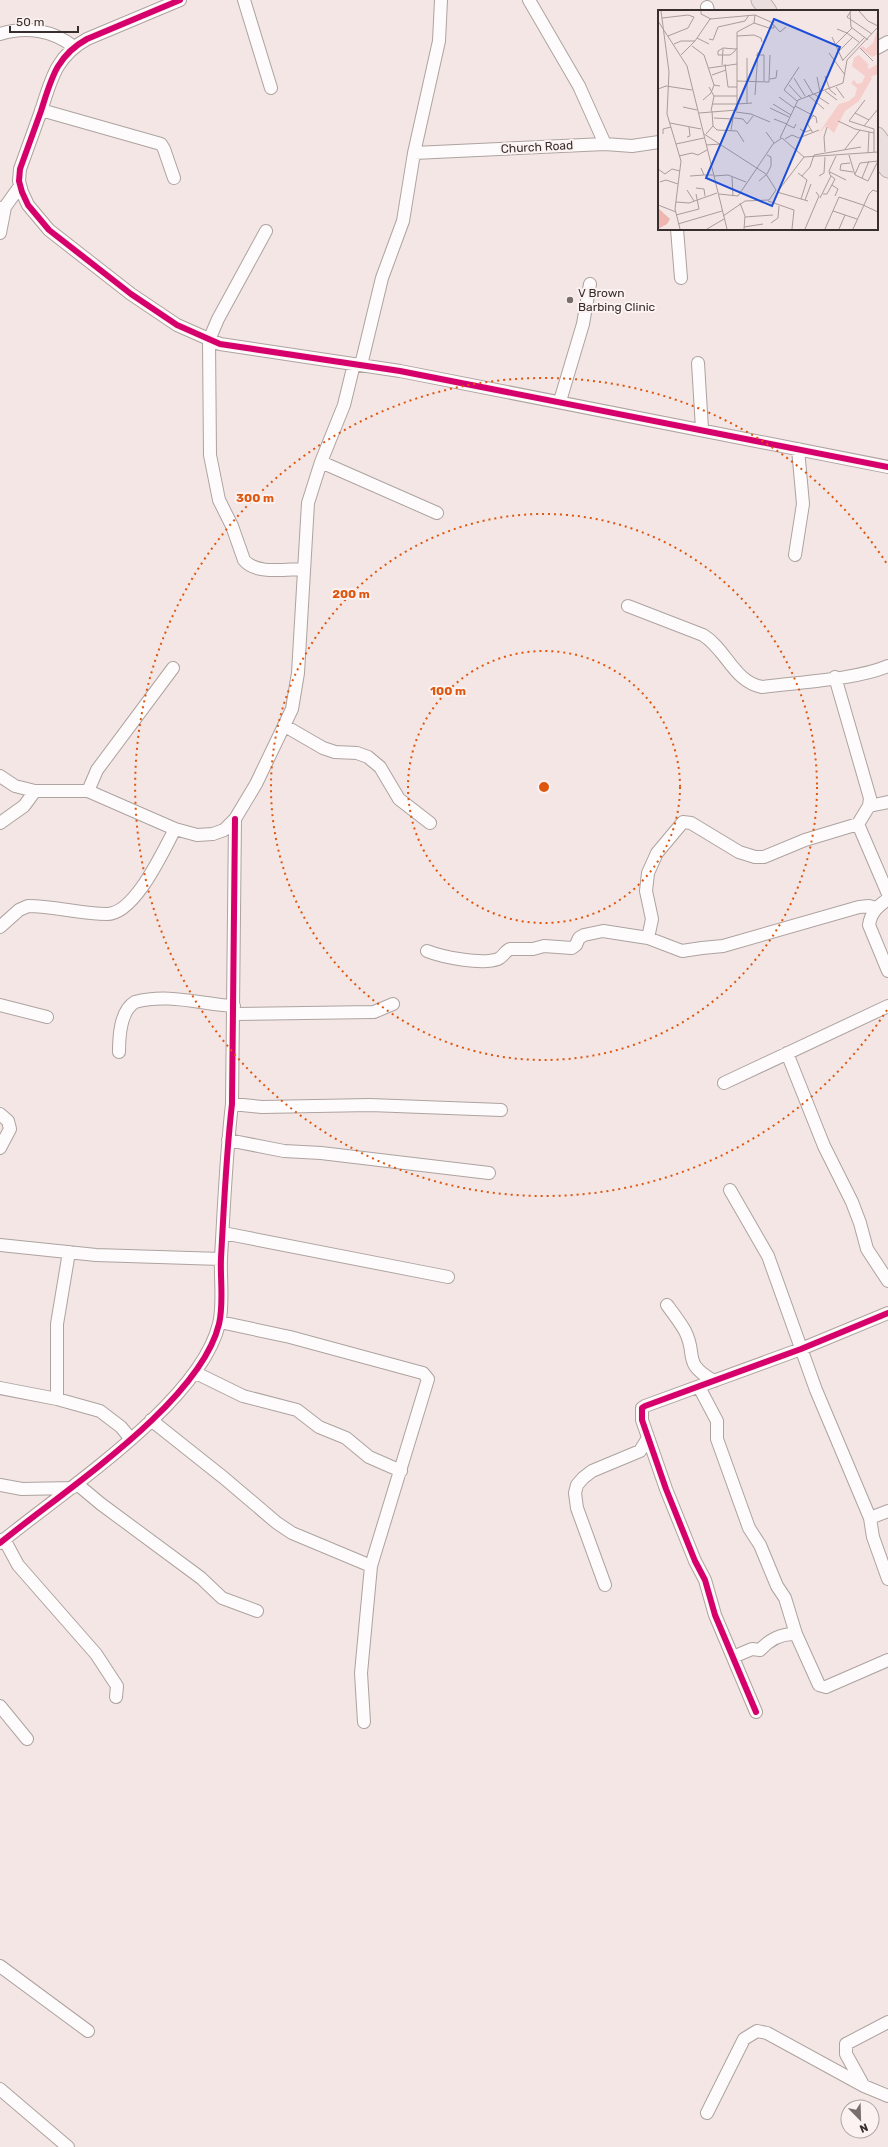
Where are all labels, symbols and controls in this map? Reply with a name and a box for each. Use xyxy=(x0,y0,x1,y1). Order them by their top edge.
scale bar xyxy=(10,8,78,34)
inset map xyxy=(658,10,878,230)
text: 50 m xyxy=(16,15,44,29)
street label: Church Road xyxy=(501,138,573,156)
place label: V Brown Barbing Clinic xyxy=(578,286,656,314)
marker: V Brown Barbing Clinic xyxy=(565,295,575,305)
text: 300 m xyxy=(236,491,274,505)
text: 200 m xyxy=(332,587,370,601)
text: 100 m xyxy=(430,684,466,698)
centre of rings xyxy=(537,780,551,794)
north arrow xyxy=(840,2099,880,2139)
text: N xyxy=(857,2120,870,2135)

